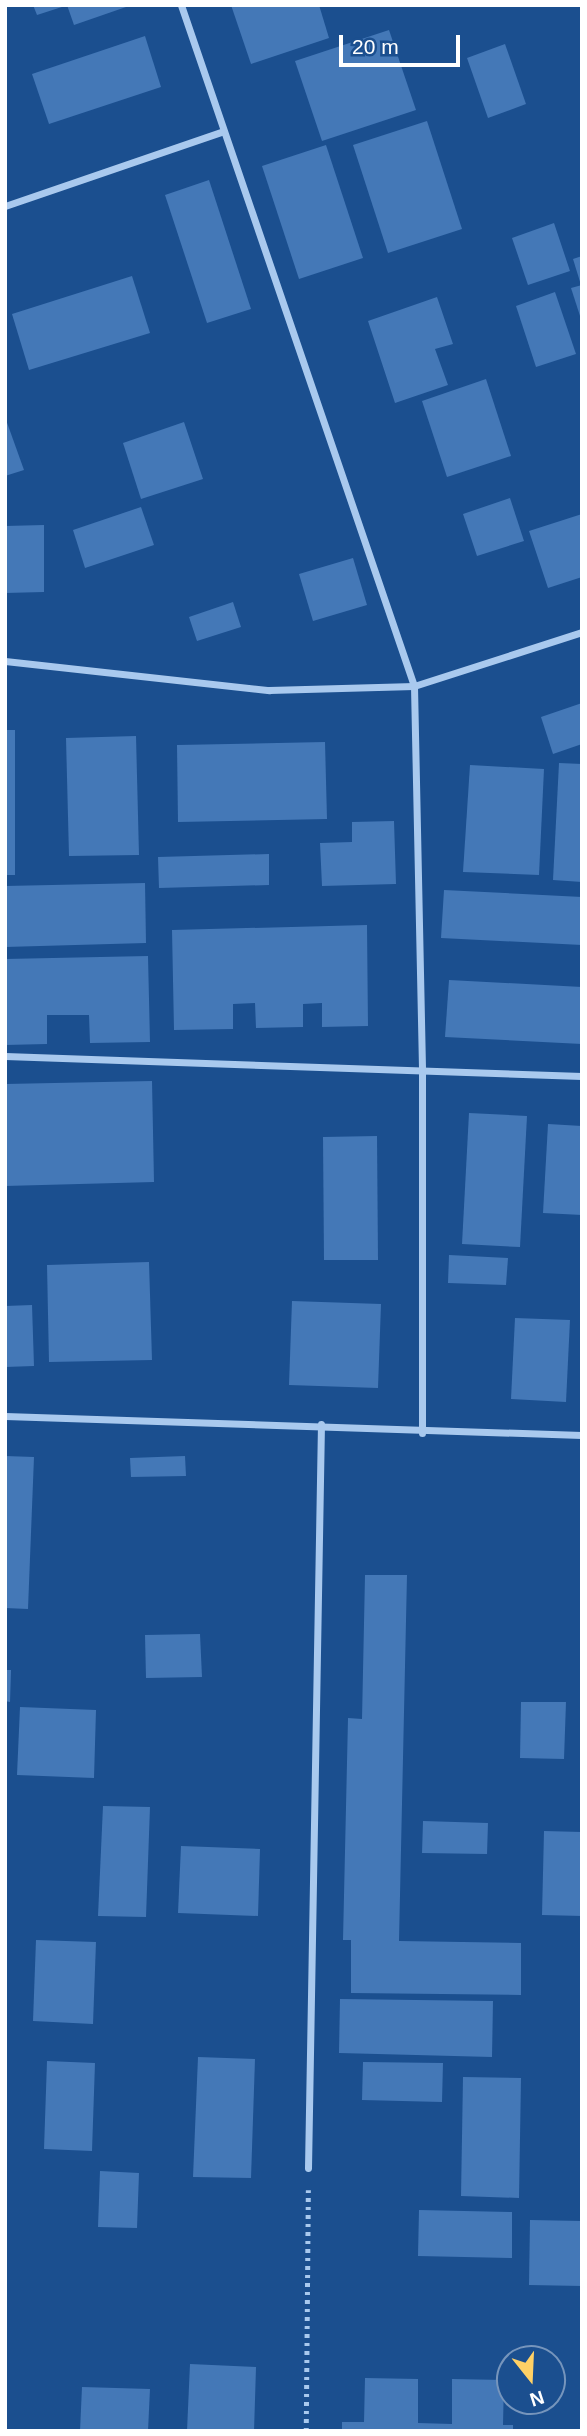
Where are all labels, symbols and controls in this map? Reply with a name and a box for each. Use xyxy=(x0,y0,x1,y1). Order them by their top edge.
scale bar xyxy=(342,21,463,65)
text: 20 m xyxy=(352,35,399,58)
north arrow xyxy=(496,2345,566,2415)
text: N xyxy=(527,2386,547,2411)

